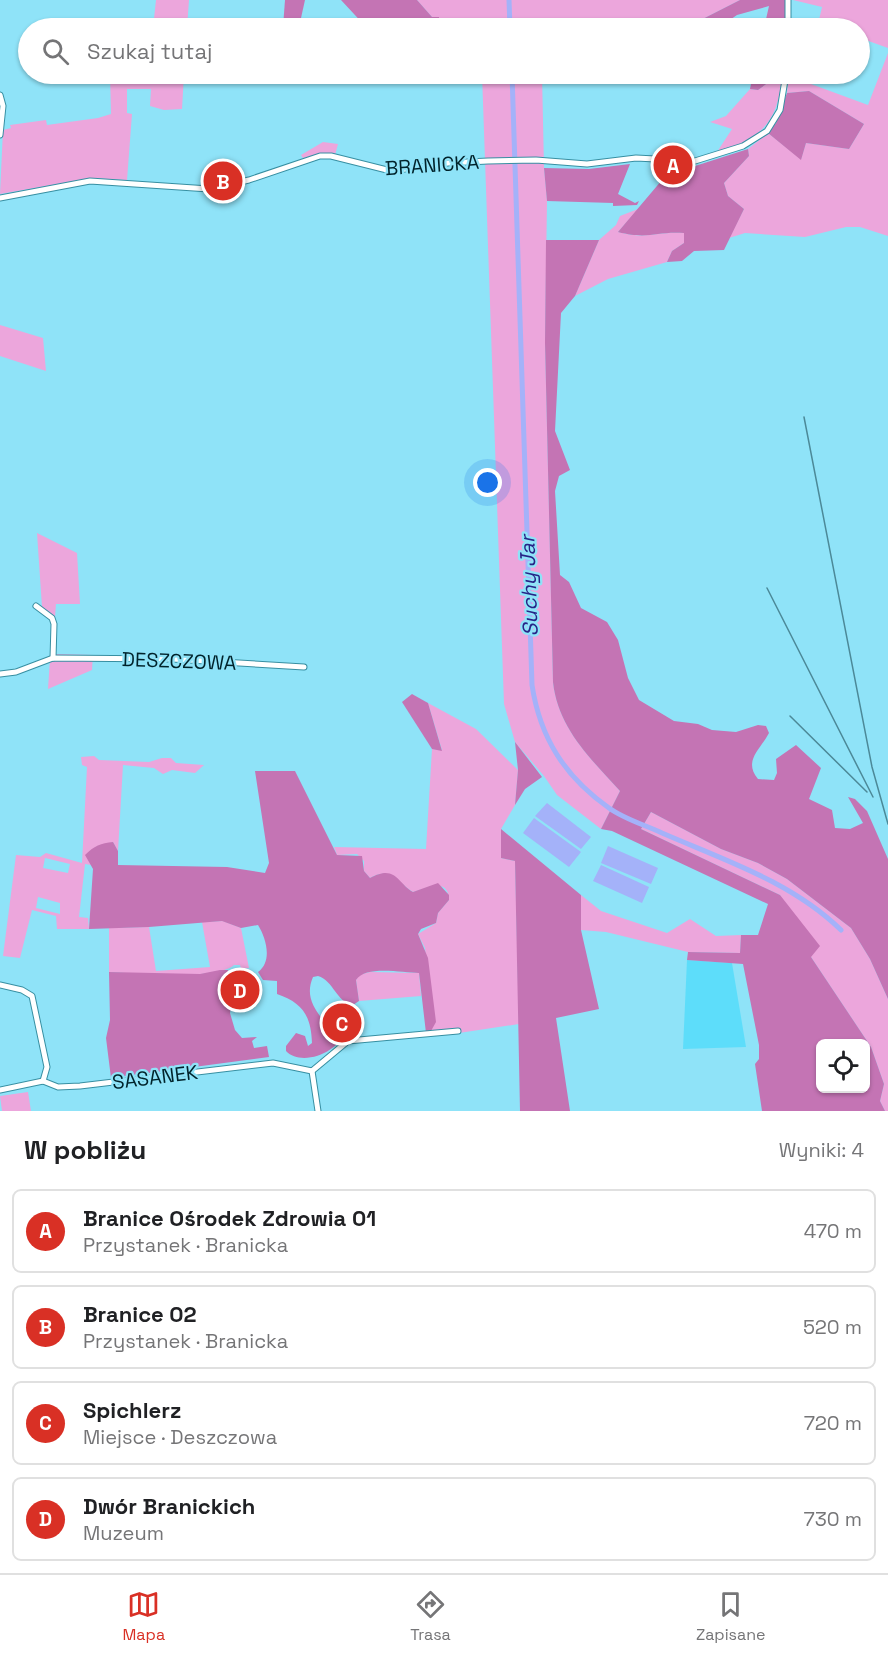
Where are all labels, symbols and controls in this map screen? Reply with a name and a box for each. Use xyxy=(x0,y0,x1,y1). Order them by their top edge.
search box xyxy=(18,18,870,84)
icon: search xyxy=(39,35,72,68)
text: Szukaj tutaj xyxy=(87,37,212,65)
pin: A xyxy=(654,142,692,188)
street label: BRANICKA xyxy=(384,149,480,181)
pin: B xyxy=(204,158,242,204)
your location xyxy=(473,468,502,497)
water label: Suchy Jar xyxy=(513,533,544,637)
street label: DESZCZOWA xyxy=(121,646,237,676)
pin: D xyxy=(220,968,260,1012)
pin: C xyxy=(322,1000,362,1046)
map controls xyxy=(816,1039,870,1093)
button: locate xyxy=(816,1039,870,1093)
street label: SASANEK xyxy=(111,1059,199,1095)
text: W pobliżu xyxy=(24,1133,146,1167)
text: Wyniki: 4 xyxy=(779,1137,864,1163)
text: Branice Ośrodek Zdrowia 01 xyxy=(83,1204,376,1232)
text: A xyxy=(39,1218,52,1244)
text: 470 m xyxy=(804,1218,862,1244)
text: Przystanek · Branicka xyxy=(83,1232,288,1258)
text: Branice 02 xyxy=(83,1300,197,1328)
text: B xyxy=(39,1314,52,1340)
text: 520 m xyxy=(803,1314,862,1340)
text: Przystanek · Branicka xyxy=(83,1328,288,1354)
text: Spichlerz xyxy=(83,1396,181,1424)
text: C xyxy=(39,1410,52,1436)
text: 720 m xyxy=(804,1410,862,1436)
text: Miejsce · Deszczowa xyxy=(83,1424,277,1450)
text: Dwór Branickich xyxy=(83,1492,255,1520)
text: D xyxy=(39,1506,52,1532)
text: 730 m xyxy=(803,1506,862,1532)
text: Muzeum xyxy=(83,1520,164,1546)
tab: Mapa xyxy=(123,1588,165,1645)
tab: Trasa xyxy=(410,1588,451,1645)
tab: Zapisane xyxy=(696,1588,765,1645)

